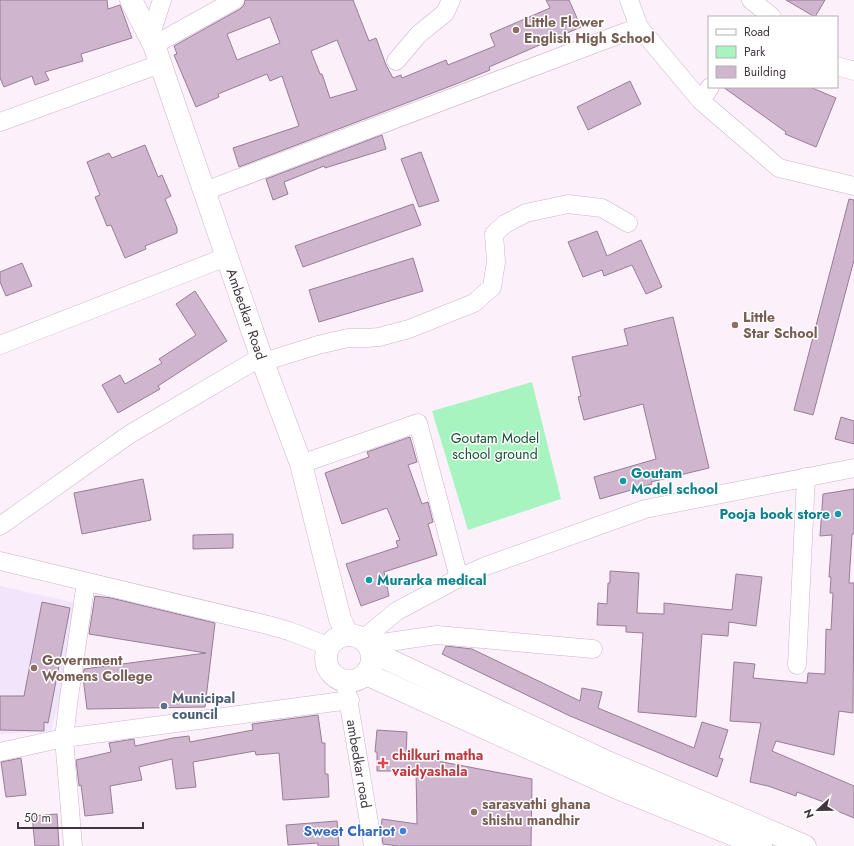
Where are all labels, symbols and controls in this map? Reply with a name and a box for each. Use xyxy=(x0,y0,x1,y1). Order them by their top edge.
place label: Little Flower English High School xyxy=(524,12,655,48)
legend xyxy=(708,16,838,88)
text: Road xyxy=(744,23,770,41)
marker: Little Flower English High School xyxy=(511,25,521,35)
text: Park xyxy=(744,43,766,61)
text: Building xyxy=(744,63,786,81)
street label: Ambedkar Road xyxy=(222,266,271,362)
place label: Little Star School xyxy=(743,307,818,343)
marker: Little Star School xyxy=(730,320,740,330)
park label: Goutam Model school ground xyxy=(451,428,539,464)
place label: Goutam Model school xyxy=(631,463,718,499)
marker: Goutam Model school xyxy=(618,476,628,486)
place label: Pooja book store xyxy=(720,504,830,524)
marker: Pooja book store xyxy=(833,509,843,519)
place label: Murarka medical xyxy=(377,570,487,590)
marker: Murarka medical xyxy=(364,575,374,585)
place label: Government Womens College xyxy=(42,650,152,686)
marker: Government Womens College xyxy=(29,663,39,673)
place label: Municipal council xyxy=(172,688,235,724)
marker: Municipal council xyxy=(159,701,169,711)
street label: ambedkar road xyxy=(342,718,376,810)
place label: chilkuri matha vaidyashala xyxy=(391,745,483,781)
marker: chilkuri matha vaidyashala xyxy=(377,757,389,769)
north arrow xyxy=(798,790,838,830)
place label: sarasvathi ghana shishu mandhir xyxy=(482,794,591,830)
scale bar xyxy=(18,804,143,830)
marker: sarasvathi ghana shishu mandhir xyxy=(469,807,479,817)
text: N xyxy=(800,807,818,821)
text: 50 m xyxy=(24,809,51,827)
place label: Sweet Chariot xyxy=(303,821,396,841)
marker: Sweet Chariot xyxy=(398,826,408,836)

